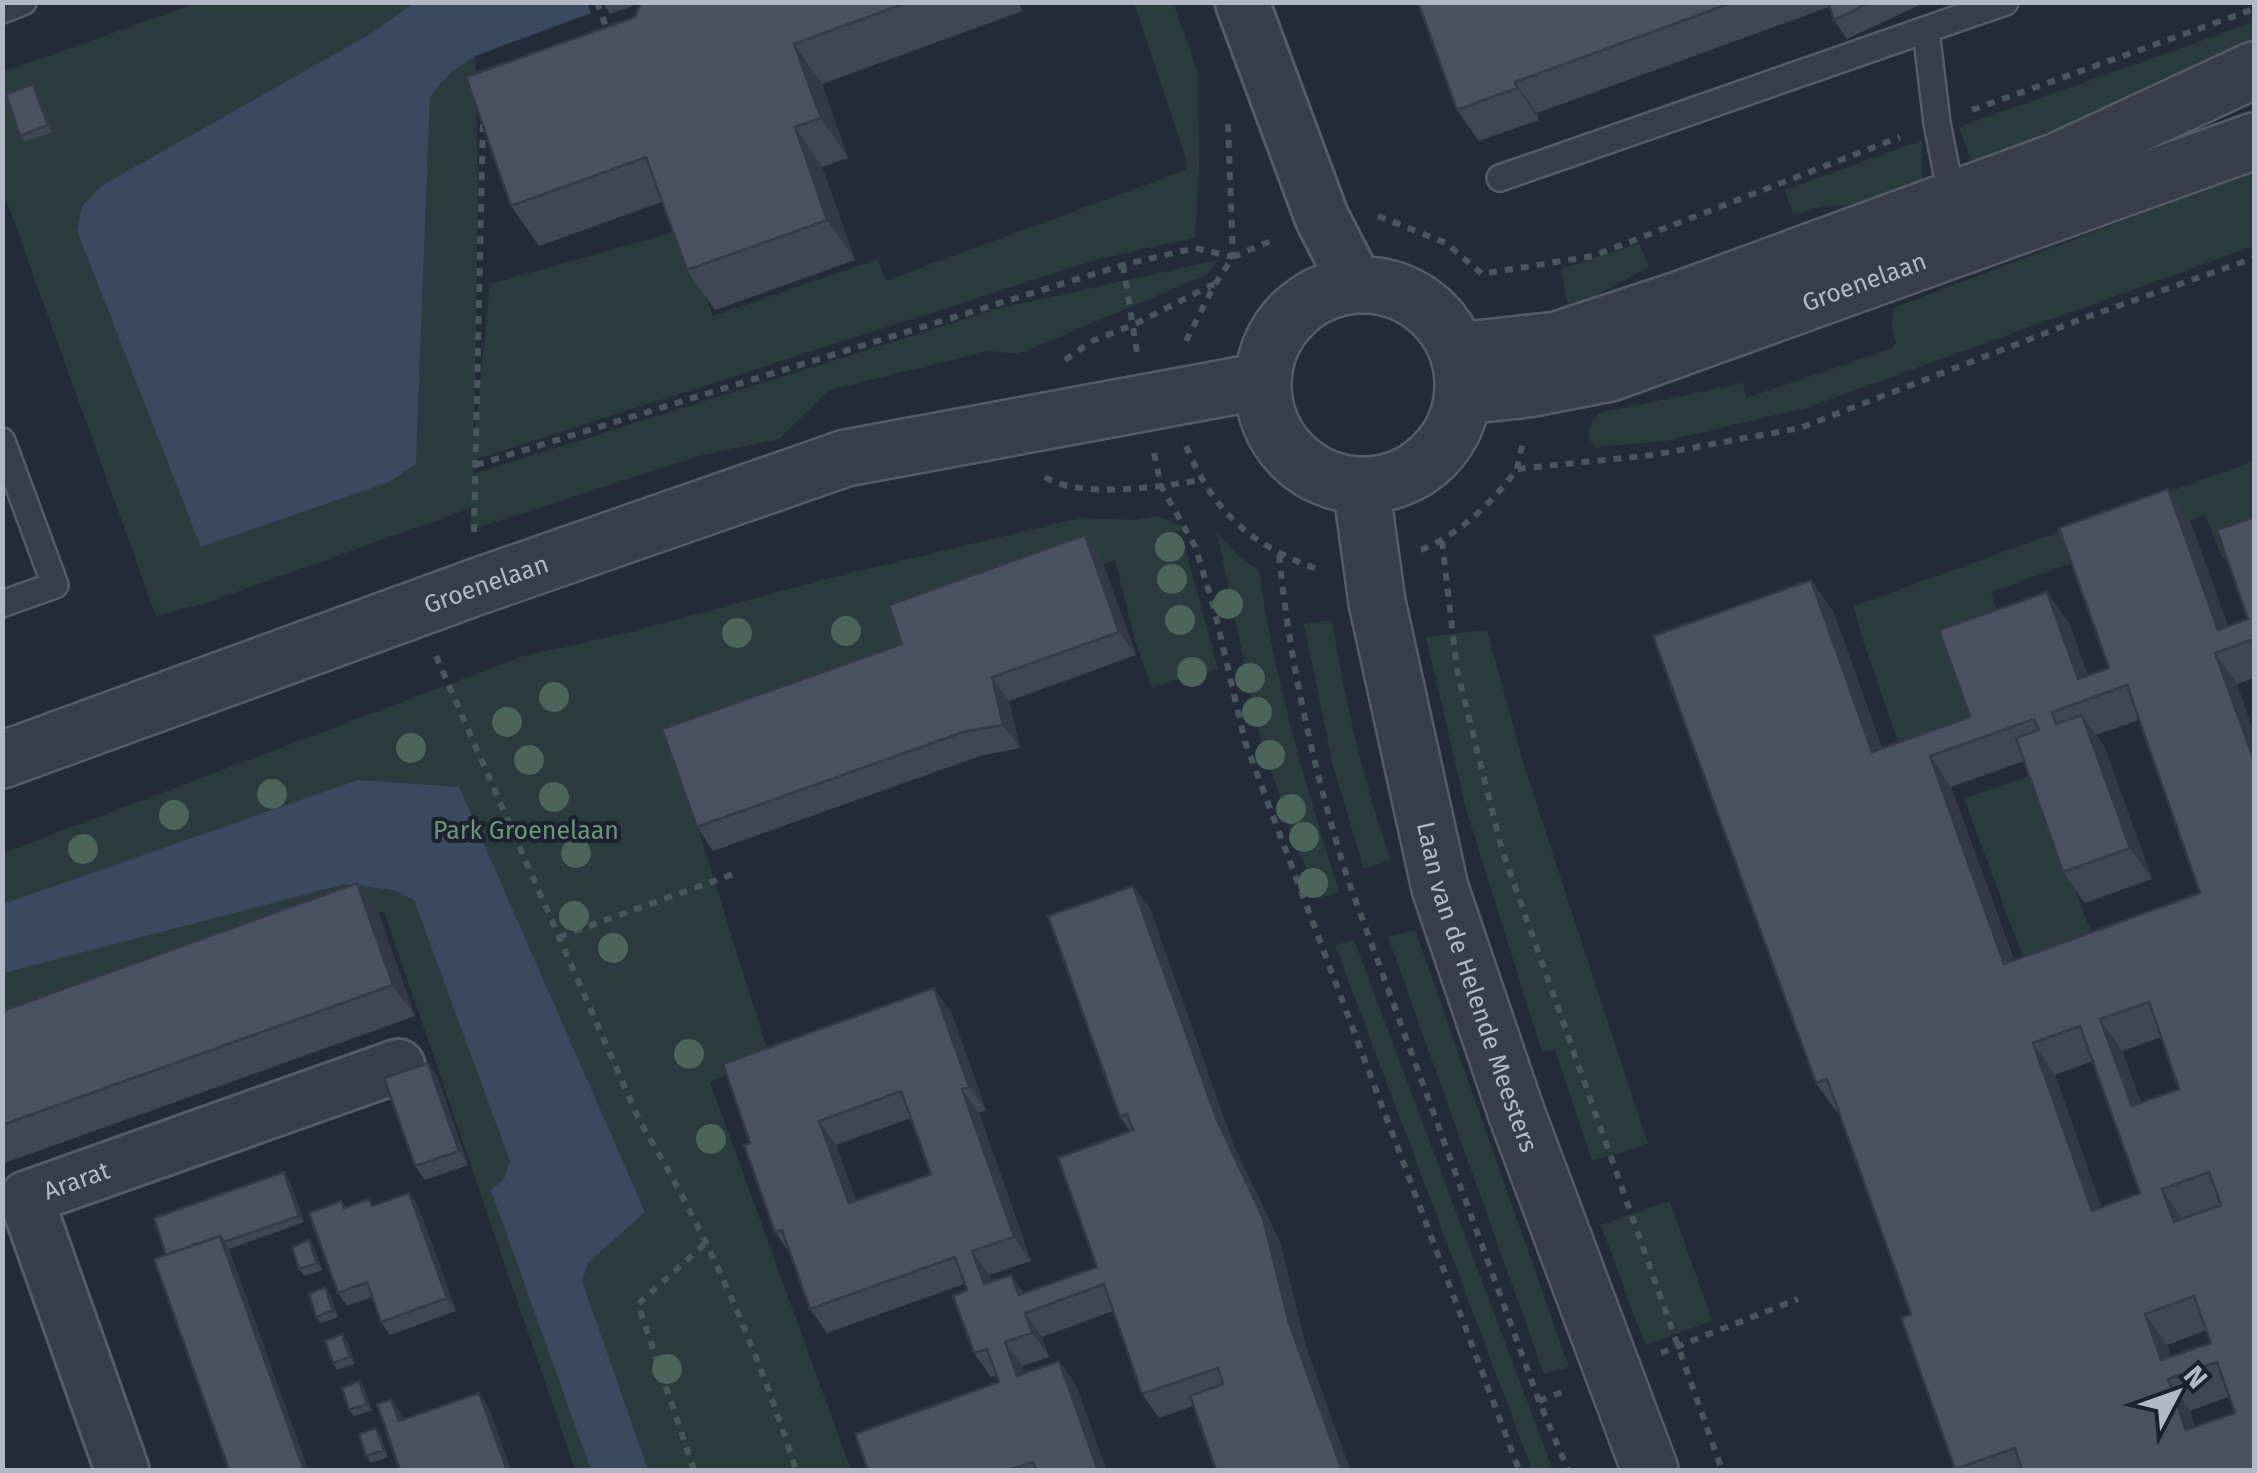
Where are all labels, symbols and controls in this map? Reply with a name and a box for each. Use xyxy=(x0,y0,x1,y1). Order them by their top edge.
street label: Groenelaan xyxy=(1798,246,1931,319)
street label: Groenelaan xyxy=(420,549,553,621)
park label: Park Groenelaan xyxy=(433,816,619,846)
street label: Laan van de Helende Meesters xyxy=(1410,819,1544,1156)
street label: Ararat xyxy=(40,1155,115,1207)
north arrow xyxy=(2127,1343,2227,1443)
text: N xyxy=(2177,1359,2214,1395)

